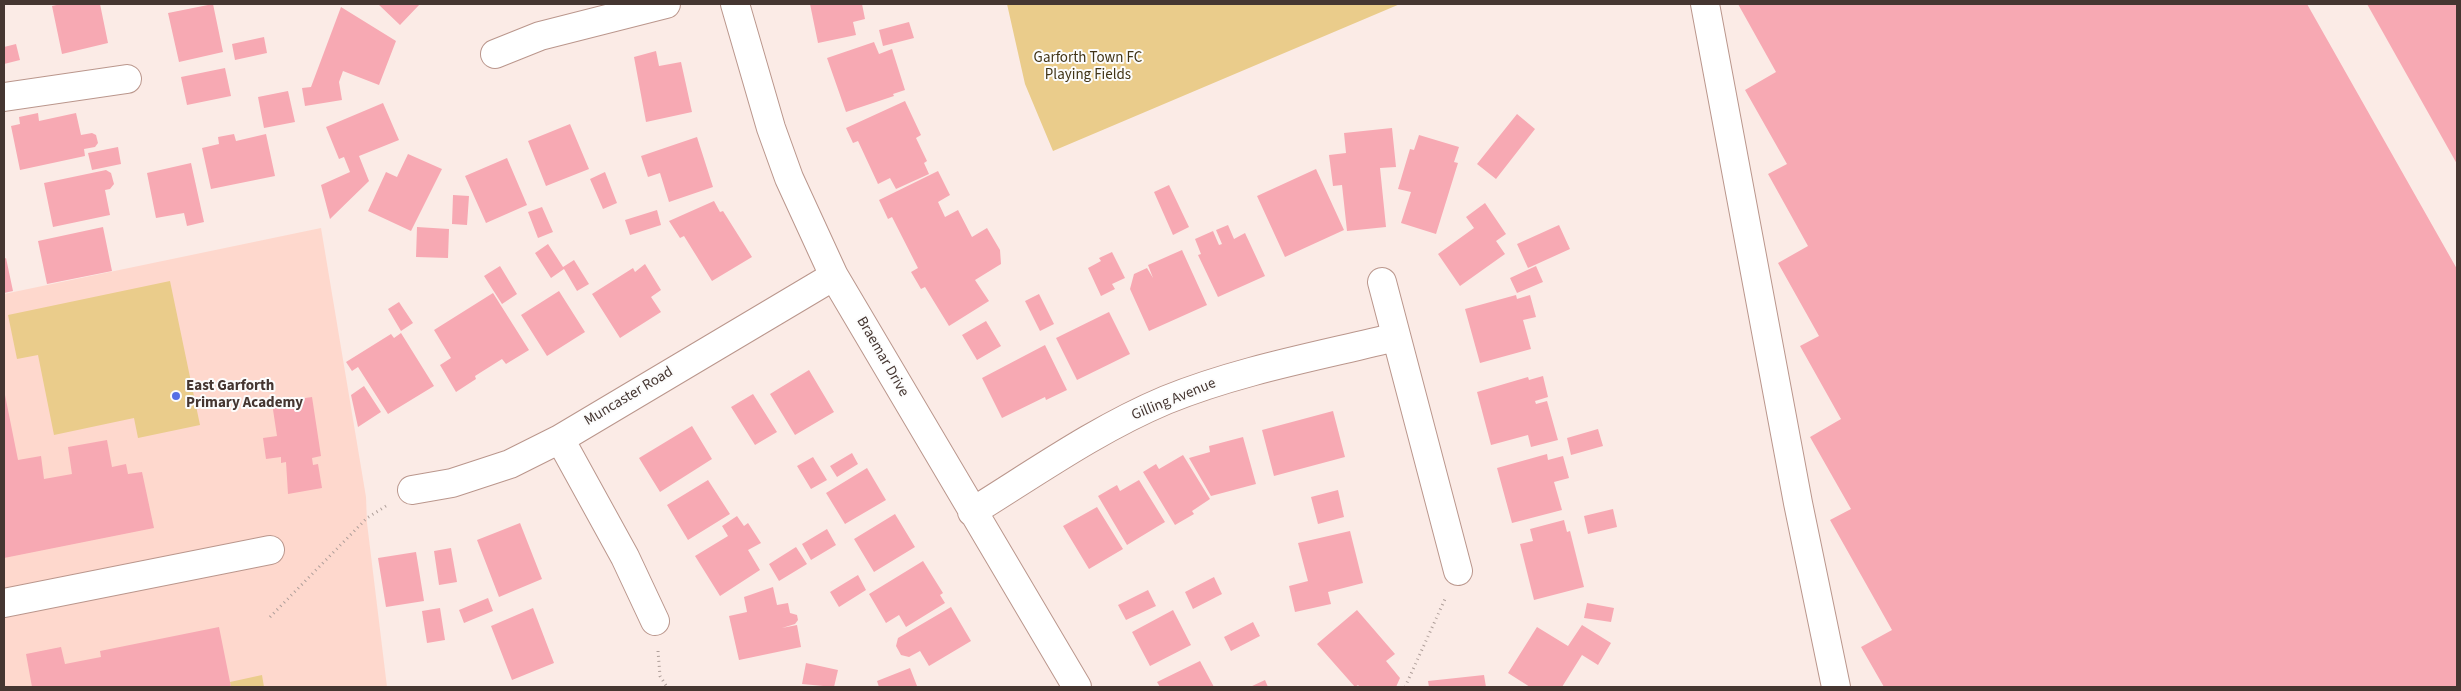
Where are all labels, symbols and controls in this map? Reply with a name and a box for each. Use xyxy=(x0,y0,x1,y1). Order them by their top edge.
park label: Garforth Town FC Playing Fields xyxy=(1034,50,1142,85)
street label: Braemar Drive xyxy=(852,314,912,400)
street label: Muncaster Road xyxy=(581,363,677,431)
street label: Gilling Avenue xyxy=(1129,375,1219,425)
place label: East Garforth Primary Academy xyxy=(186,378,303,413)
marker: East Garforth Primary Academy xyxy=(170,390,182,402)

